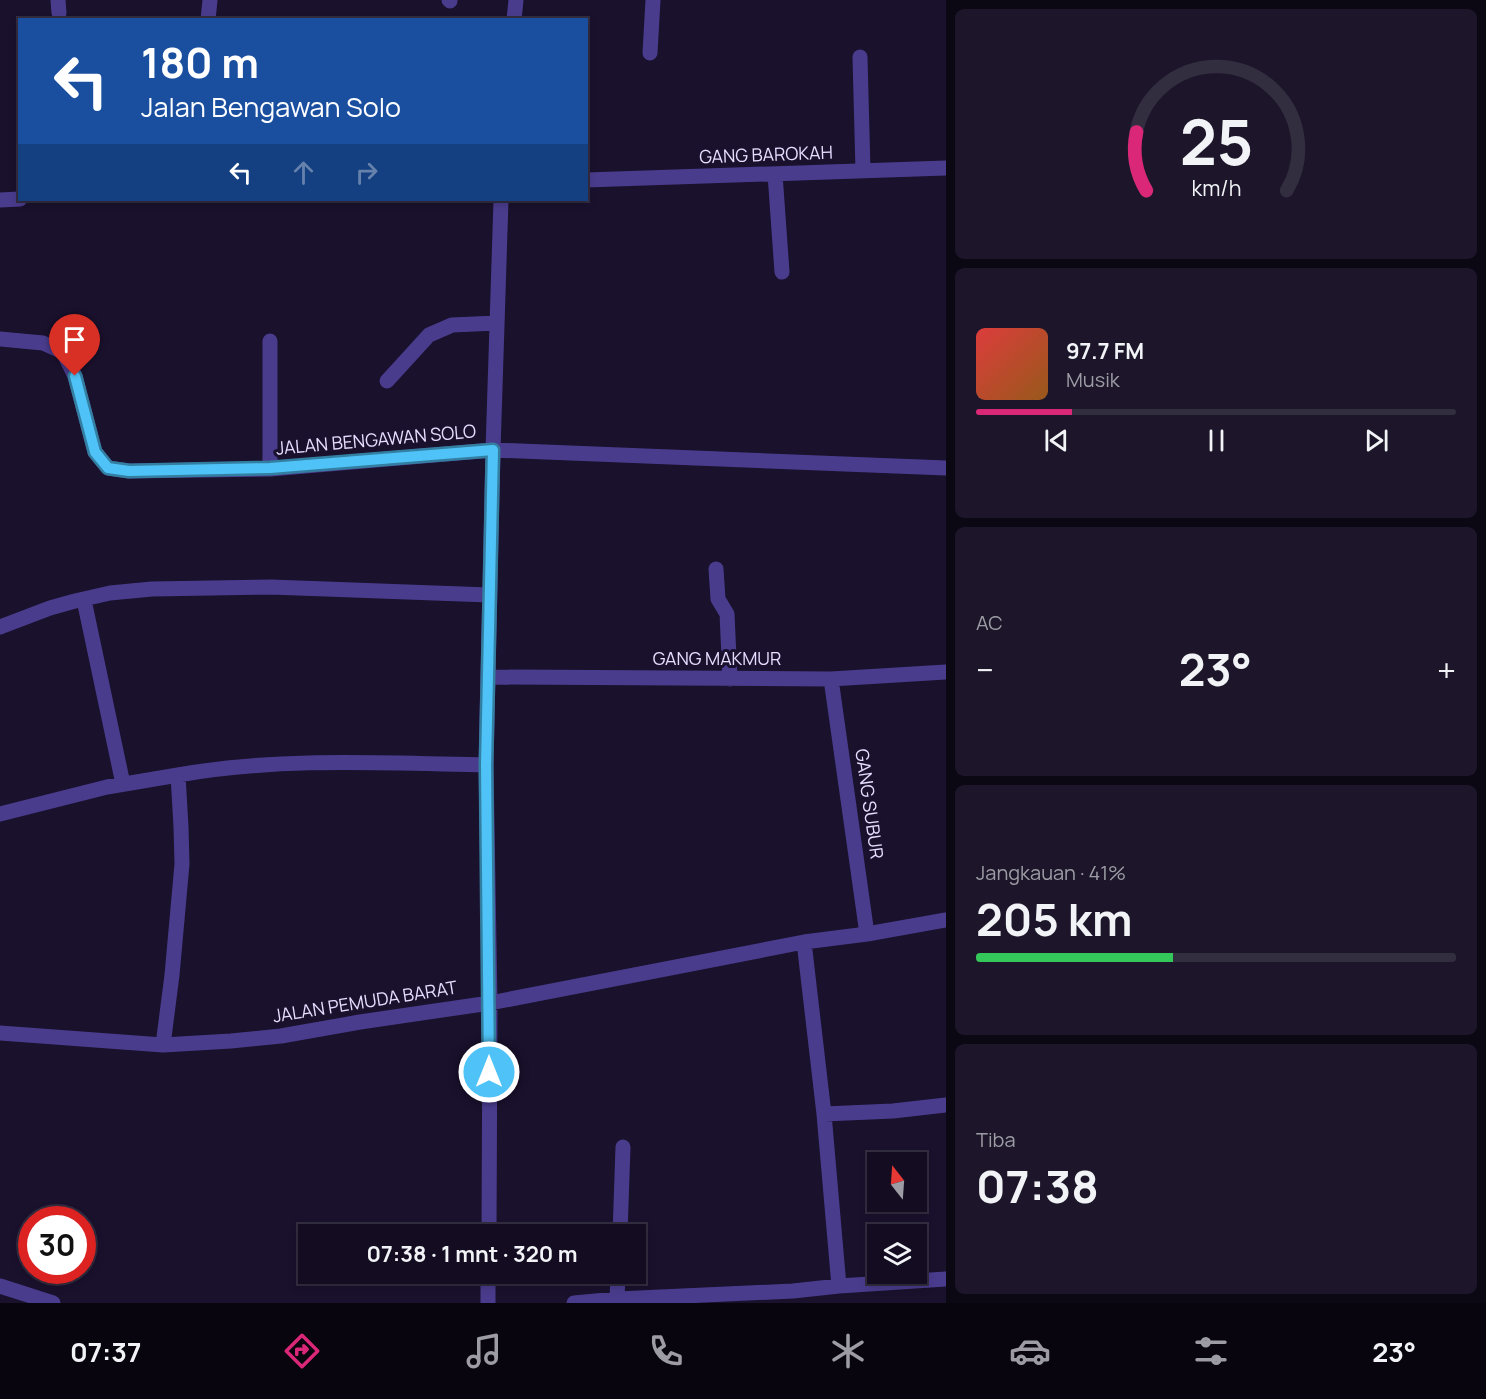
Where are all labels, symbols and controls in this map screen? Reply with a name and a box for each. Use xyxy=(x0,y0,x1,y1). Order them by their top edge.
text: 180 m xyxy=(141,33,259,91)
icon: left xyxy=(42,42,120,120)
text: Jalan Bengawan Solo xyxy=(141,88,401,125)
text: 25 xyxy=(1179,98,1253,184)
street label: GANG BAROKAH xyxy=(699,140,833,168)
icon: left xyxy=(224,156,257,189)
icon: ahead xyxy=(287,156,320,189)
icon: right xyxy=(350,156,383,189)
text: km/h xyxy=(1191,173,1241,202)
pin xyxy=(49,314,100,376)
icon: arrive xyxy=(58,323,91,356)
text: 97.7 FM xyxy=(1066,336,1144,366)
text: Musik xyxy=(1066,366,1120,393)
street label: JALAN BENGAWAN SOLO xyxy=(275,418,477,460)
icon: previous xyxy=(1040,424,1073,457)
icon: pause xyxy=(1200,424,1233,457)
icon: next xyxy=(1360,424,1393,457)
text: AC xyxy=(976,609,1003,636)
text: 23° xyxy=(1179,638,1252,700)
street label: GANG MAKMUR xyxy=(653,646,781,670)
text: − xyxy=(976,647,994,692)
text: + xyxy=(1437,647,1456,692)
street label: GANG SUBUR xyxy=(850,747,890,861)
text: Jangkauan · 41% xyxy=(976,859,1126,886)
text: 205 km xyxy=(976,888,1132,950)
street label: JALAN PEMUDA BARAT xyxy=(271,975,459,1027)
position arrow xyxy=(457,1040,521,1104)
text: Tiba xyxy=(976,1126,1016,1153)
north arrow xyxy=(867,1152,927,1212)
map controls xyxy=(867,1152,927,1284)
text: 07:38 xyxy=(976,1155,1099,1217)
speed limit sign: 30 xyxy=(18,1206,96,1284)
button: layers xyxy=(867,1224,927,1284)
text: 07:38 · 1 mnt · 320 m xyxy=(367,1239,578,1269)
icon: directions xyxy=(281,1330,323,1372)
icon: music xyxy=(463,1330,505,1372)
icon: phone xyxy=(645,1330,687,1372)
icon: climate xyxy=(827,1330,869,1372)
icon: car xyxy=(1009,1330,1051,1372)
icon: filters xyxy=(1190,1330,1232,1372)
text: 07:37 xyxy=(70,1333,141,1370)
text: 23° xyxy=(1372,1333,1416,1370)

